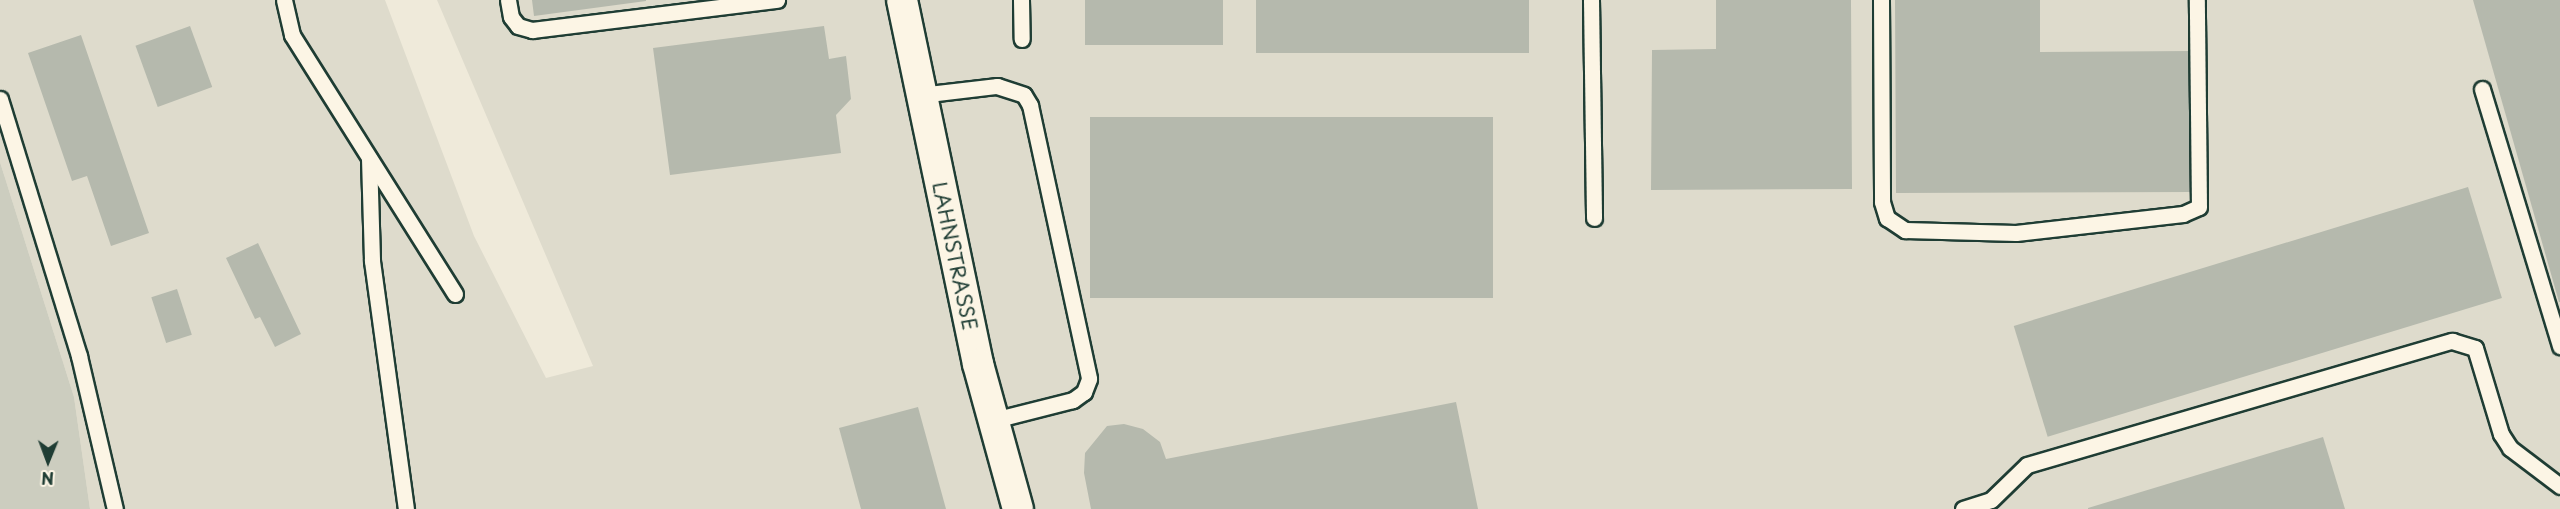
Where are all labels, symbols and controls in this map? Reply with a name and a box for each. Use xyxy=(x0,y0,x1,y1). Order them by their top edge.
street label: LAHNSTRASSE xyxy=(928,180,982,332)
north arrow xyxy=(18,431,78,491)
text: N xyxy=(41,467,54,491)

